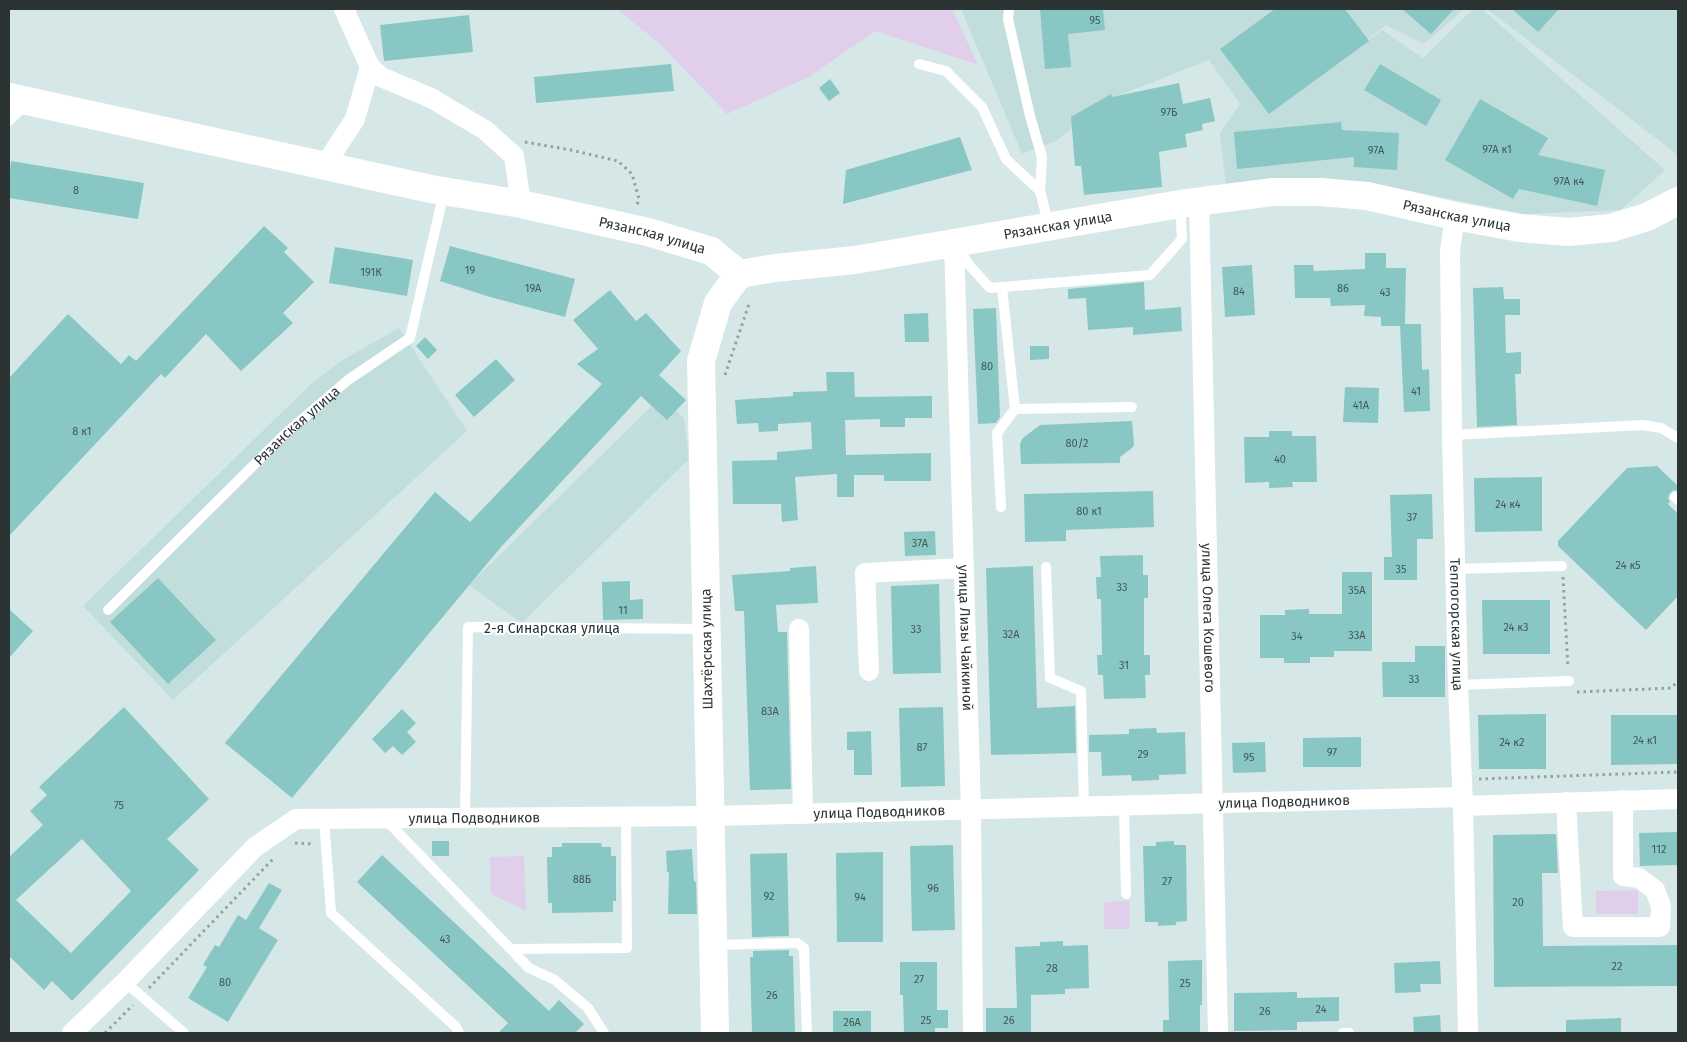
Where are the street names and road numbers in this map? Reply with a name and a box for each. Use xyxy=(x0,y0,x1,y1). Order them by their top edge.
street label: Рязанская улица xyxy=(1401,196,1512,235)
street label: Рязанская улица xyxy=(1002,207,1113,243)
street label: Рязанская улица xyxy=(597,213,708,257)
street label: Рязанская улица xyxy=(250,382,343,469)
street label: улица Олега Кошевого xyxy=(1198,543,1219,693)
street label: Теплогорская улица xyxy=(1446,558,1467,691)
street label: улица Лизы Чайкиной xyxy=(955,564,977,711)
street label: Шахтёрская улица xyxy=(697,588,717,710)
street label: 2-я Синарская улица xyxy=(484,620,620,637)
street label: улица Подводников xyxy=(1218,791,1350,812)
street label: улица Подводников xyxy=(813,802,945,822)
street label: улица Подводников xyxy=(408,809,540,827)

